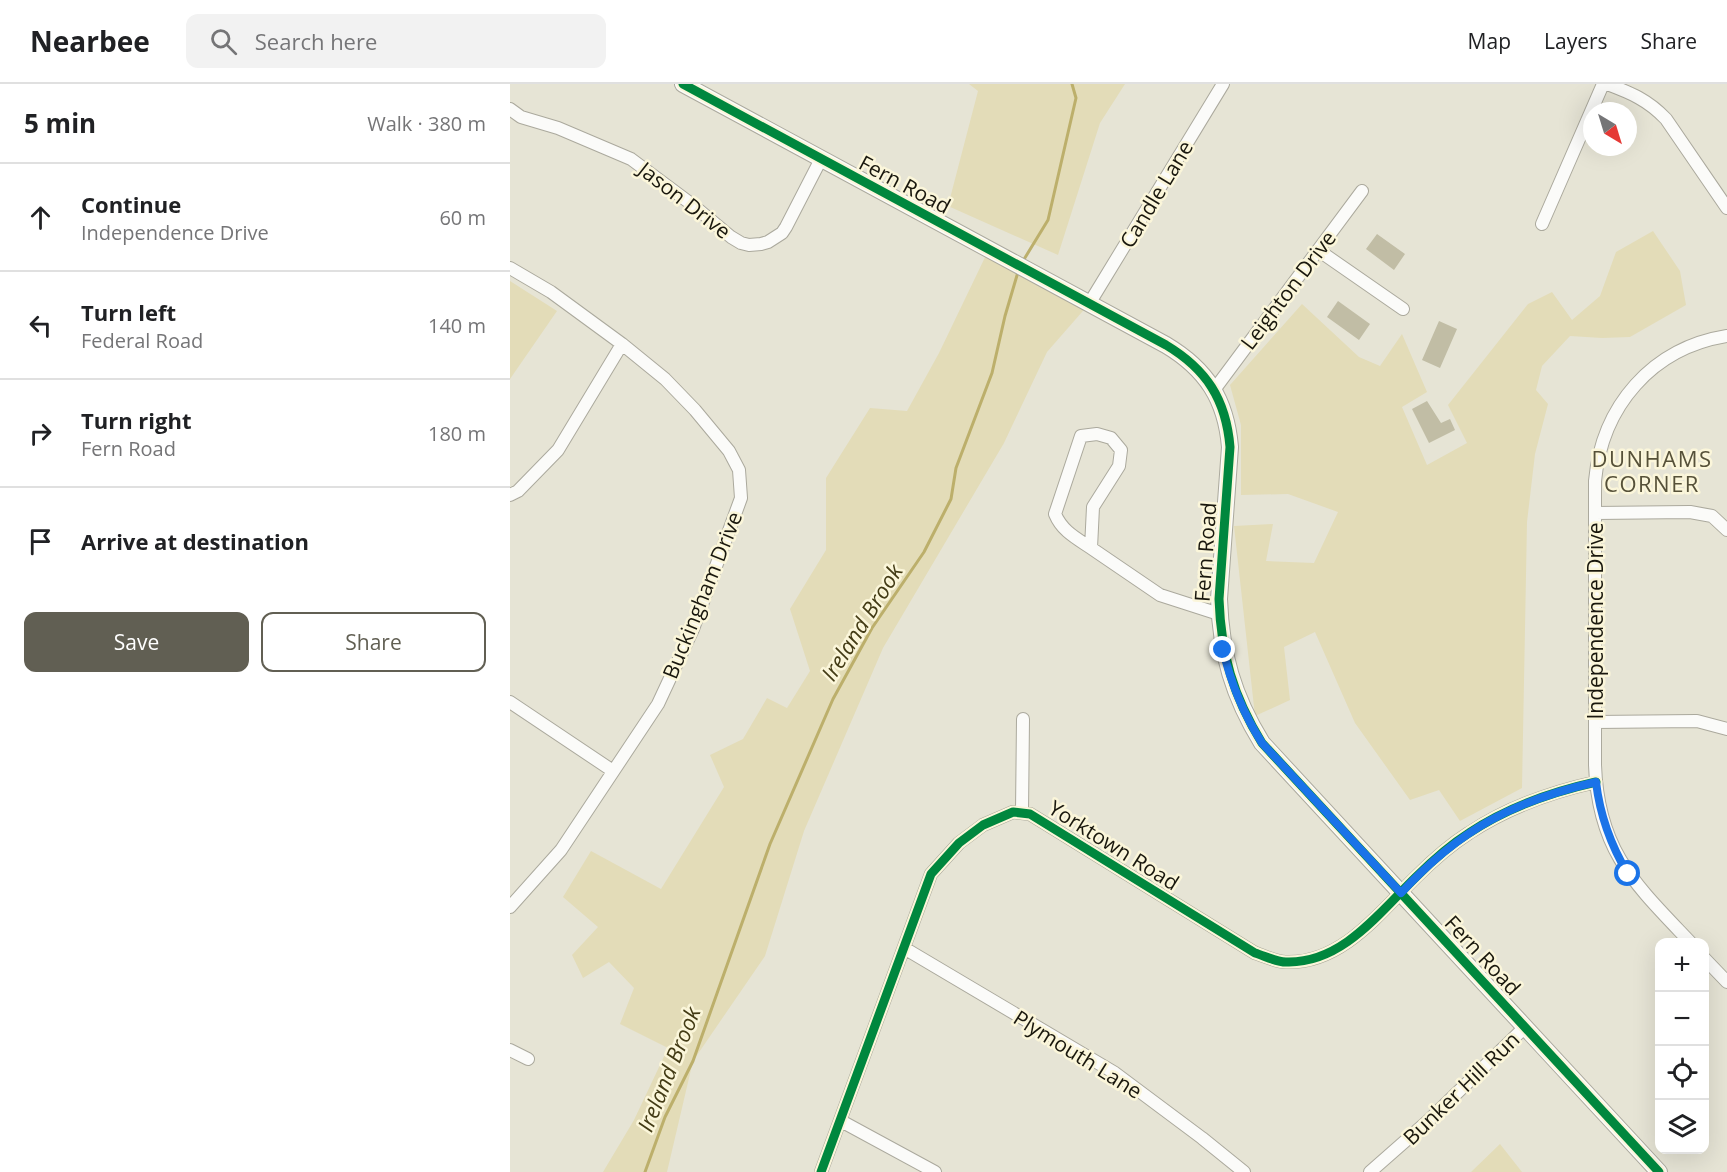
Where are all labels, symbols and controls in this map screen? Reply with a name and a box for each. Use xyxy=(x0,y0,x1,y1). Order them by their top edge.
search box xyxy=(186,14,606,68)
text: Nearbee xyxy=(30,22,150,60)
icon: search xyxy=(207,25,240,58)
text: Search here xyxy=(255,26,377,56)
text: Map xyxy=(1468,27,1511,55)
text: Layers xyxy=(1544,27,1608,55)
text: Share xyxy=(1641,27,1697,55)
north arrow xyxy=(1583,102,1637,156)
text: 5 min xyxy=(24,105,96,141)
text: Walk · 380 m xyxy=(367,110,486,137)
street label: Candle Lane xyxy=(1113,135,1199,253)
street label: Fern Road xyxy=(854,148,956,220)
street label: Jason Drive xyxy=(632,154,737,245)
text: Continue xyxy=(81,189,181,219)
icon: ahead xyxy=(24,201,57,234)
text: 60 m xyxy=(439,204,486,231)
text: Independence Drive xyxy=(81,219,269,246)
street label: Leighton Drive xyxy=(1234,225,1342,355)
text: Turn left xyxy=(81,297,176,327)
icon: left xyxy=(24,309,57,342)
text: 140 m xyxy=(428,312,486,339)
text: Federal Road xyxy=(81,327,203,354)
text: Turn right xyxy=(81,405,192,435)
icon: right xyxy=(24,417,57,450)
text: 180 m xyxy=(428,420,486,447)
text: Fern Road xyxy=(81,435,176,462)
district label: DUNHAMS CORNER xyxy=(1591,443,1713,498)
street label: Fern Road xyxy=(1188,501,1222,603)
street label: Buckingham Drive xyxy=(656,507,748,683)
street label: Independence Drive xyxy=(1581,522,1609,720)
icon: arrive xyxy=(24,525,57,558)
text: Arrive at destination xyxy=(81,526,309,556)
water label: Ireland Brook xyxy=(813,557,909,686)
button: Save xyxy=(24,612,249,672)
button: Share xyxy=(261,612,486,672)
route end xyxy=(1209,636,1235,662)
street label: Yorktown Road xyxy=(1043,794,1185,896)
route start xyxy=(1614,860,1640,886)
street label: Fern Road xyxy=(1439,909,1527,1001)
map controls xyxy=(1655,938,1709,1154)
button: + xyxy=(1655,938,1709,992)
button: − xyxy=(1655,992,1709,1046)
water label: Ireland Brook xyxy=(629,1001,707,1136)
street label: Plymouth Lane xyxy=(1008,1003,1148,1105)
street label: Bunker Hill Run xyxy=(1397,1025,1525,1151)
button: locate xyxy=(1655,1046,1709,1100)
button: layers xyxy=(1655,1100,1709,1154)

